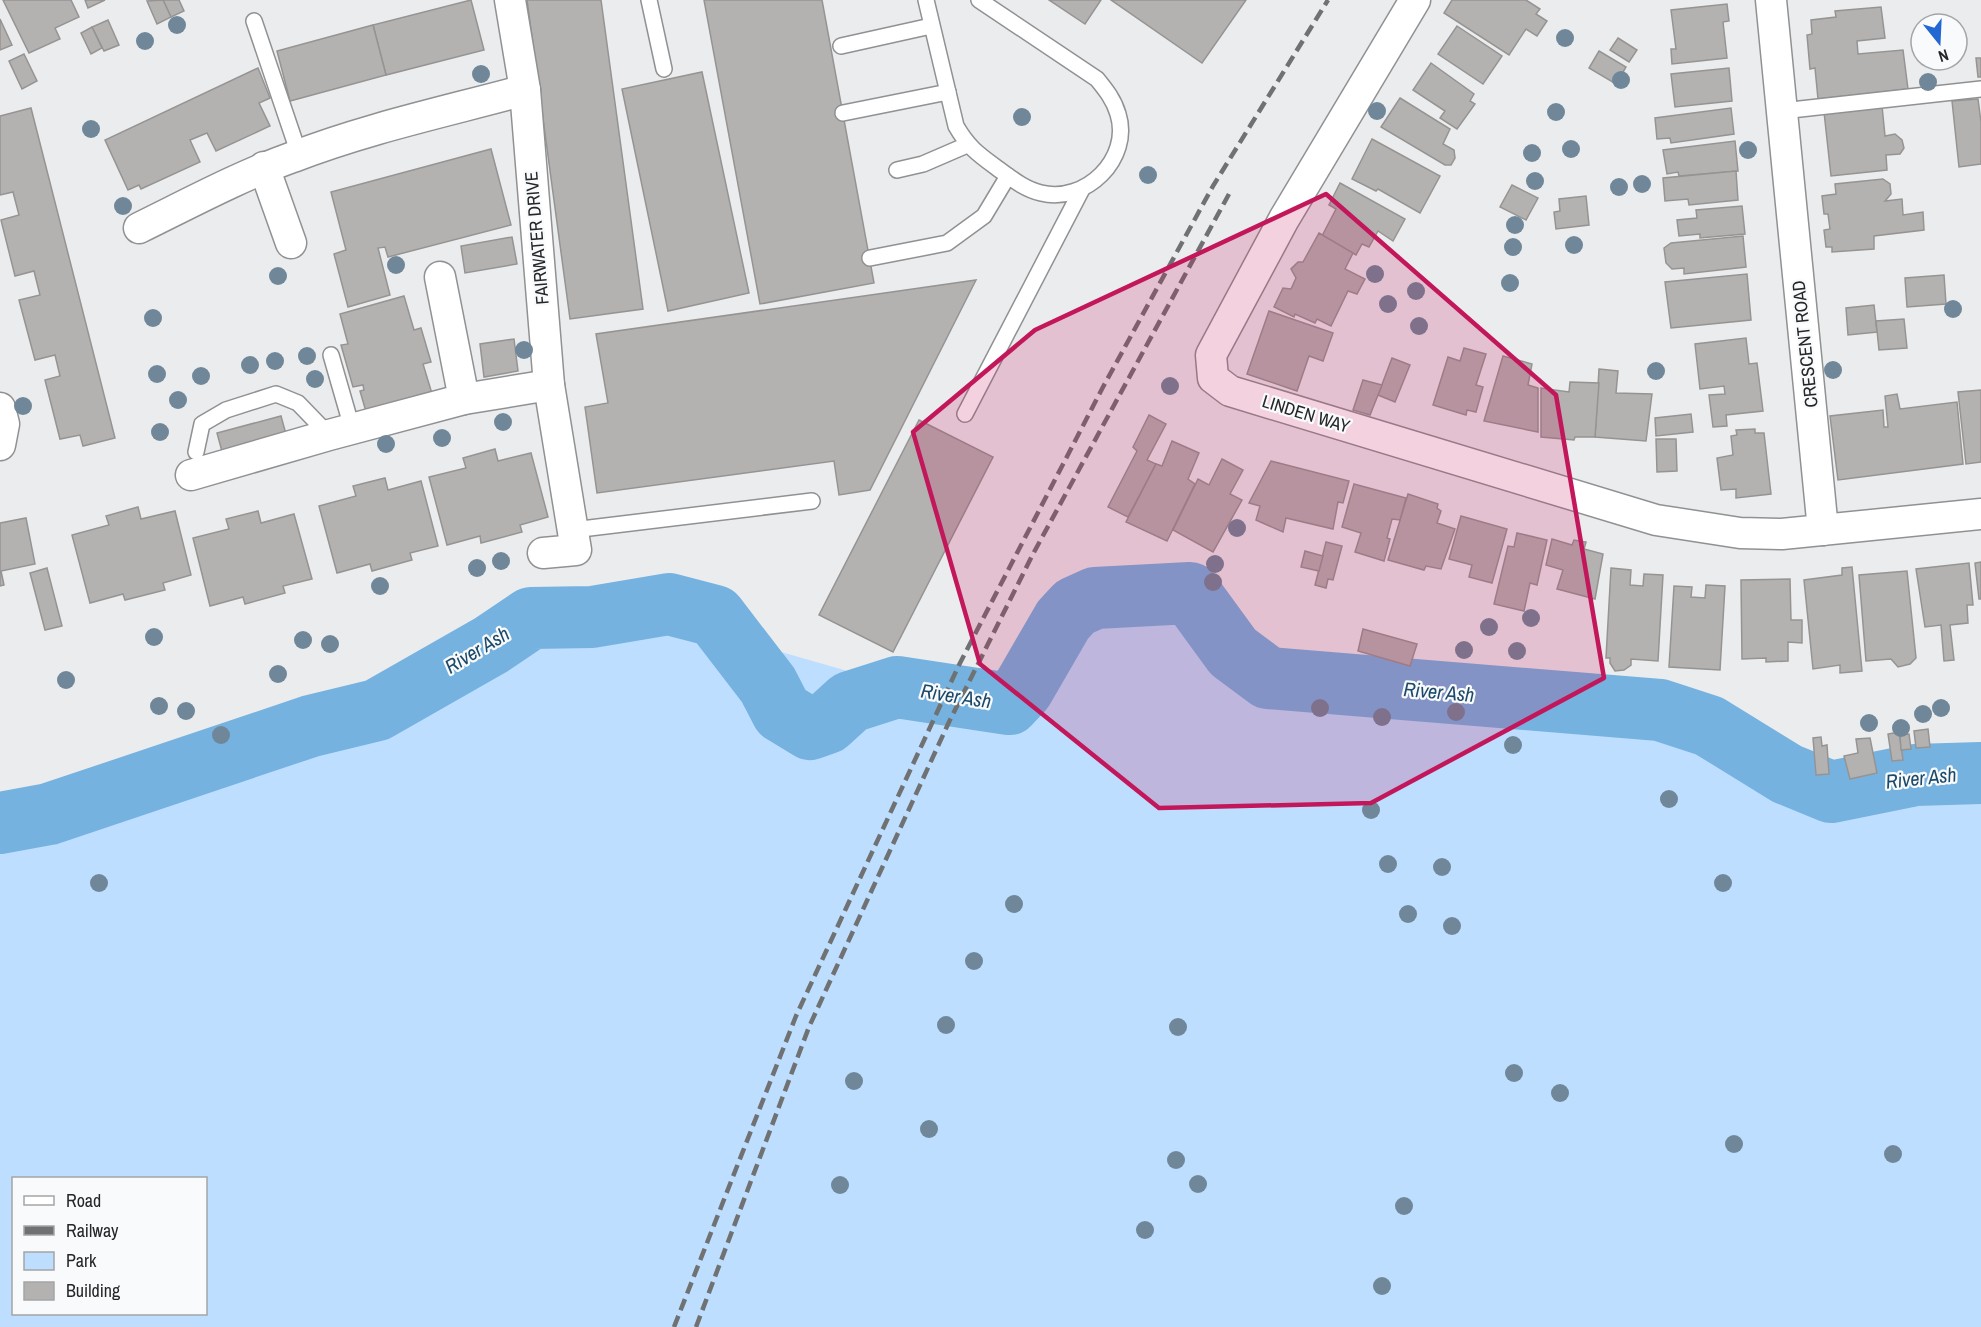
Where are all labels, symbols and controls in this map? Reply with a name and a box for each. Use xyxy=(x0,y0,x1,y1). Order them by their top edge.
north arrow xyxy=(1909,12,1969,72)
text: N xyxy=(1936,44,1952,68)
street label: FAIRWATER DRIVE xyxy=(518,170,555,306)
street label: CRESCENT ROAD xyxy=(1785,279,1824,409)
street label: LINDEN WAY xyxy=(1259,388,1353,439)
water label: River Ash xyxy=(439,620,514,679)
water label: River Ash xyxy=(1403,675,1476,708)
water label: River Ash xyxy=(919,677,993,714)
water label: River Ash xyxy=(1884,760,1958,795)
legend xyxy=(12,1177,207,1315)
text: Road xyxy=(66,1188,101,1213)
text: Railway xyxy=(66,1218,119,1243)
text: Park xyxy=(66,1248,97,1273)
text: Building xyxy=(66,1278,121,1303)

